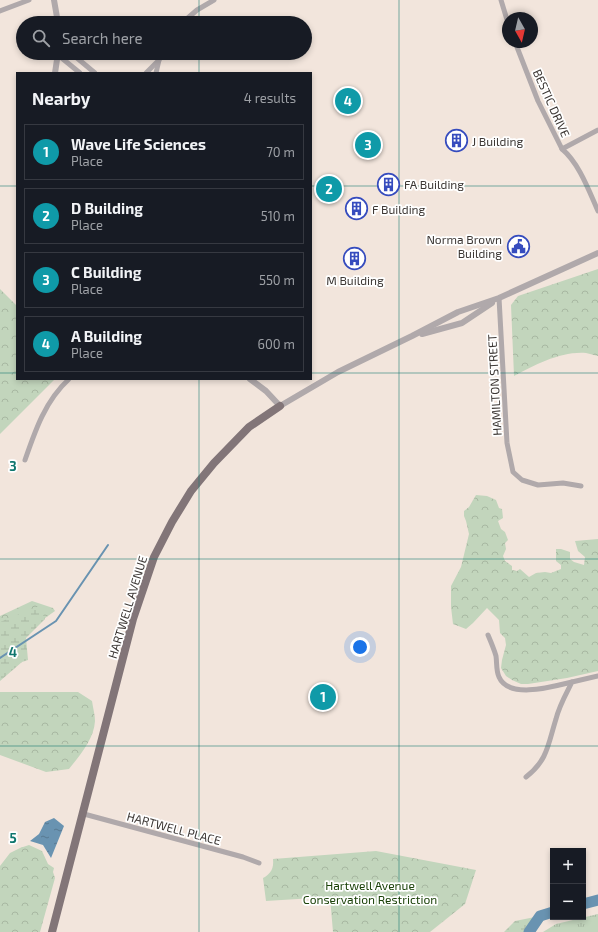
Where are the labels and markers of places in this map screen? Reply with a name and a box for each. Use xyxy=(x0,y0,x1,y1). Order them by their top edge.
pin: 4 xyxy=(335,86,361,116)
building icon: J Building xyxy=(443,128,469,154)
pin: 3 xyxy=(355,130,381,160)
place label: J Building xyxy=(472,134,523,148)
building icon: FA Building xyxy=(376,171,402,197)
pin: 2 xyxy=(316,174,342,204)
place label: FA Building xyxy=(404,177,464,191)
building icon: F Building xyxy=(343,196,369,222)
place label: F Building xyxy=(372,202,426,216)
place label: Norma Brown Building xyxy=(426,232,502,260)
public building icon: Norma Brown Building xyxy=(505,233,531,259)
building icon: M Building xyxy=(342,246,368,272)
place label: M Building xyxy=(326,273,384,287)
pin: 1 xyxy=(310,682,336,712)

